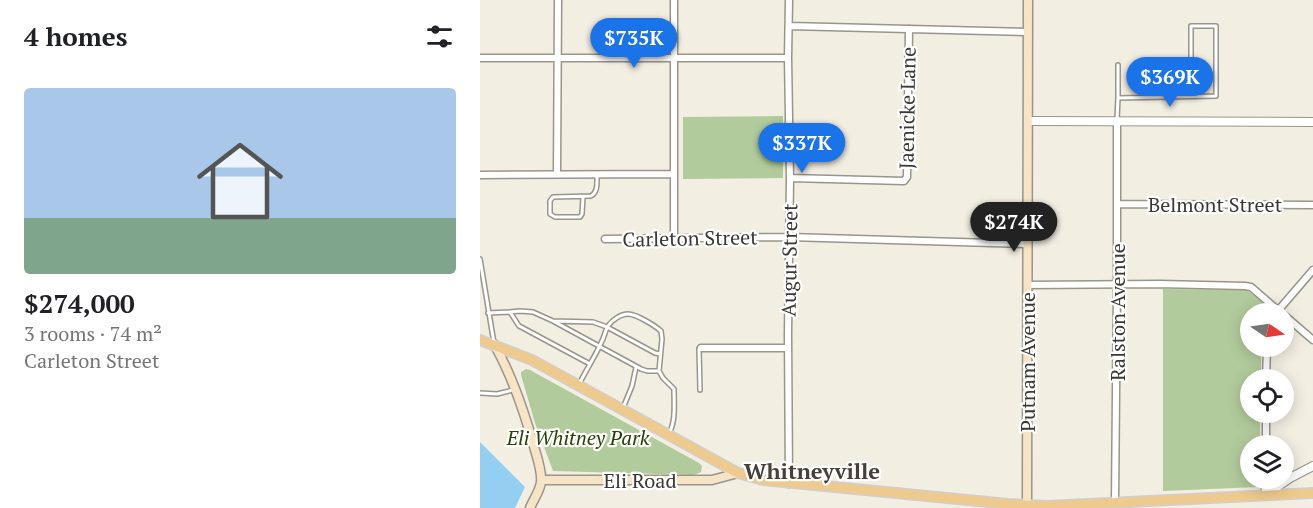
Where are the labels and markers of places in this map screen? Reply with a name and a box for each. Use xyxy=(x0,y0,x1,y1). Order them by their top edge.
pin: $735K xyxy=(592,18,676,69)
pin: $369K xyxy=(1128,57,1212,108)
pin: $337K xyxy=(760,123,844,174)
pin: $274K xyxy=(972,202,1056,253)

